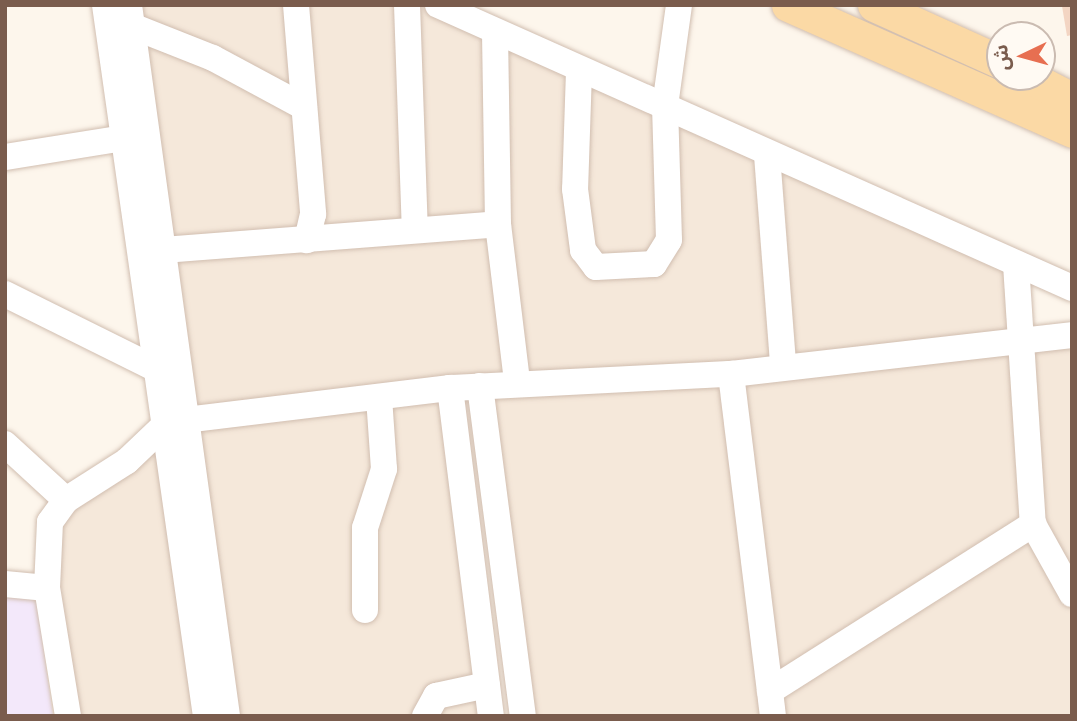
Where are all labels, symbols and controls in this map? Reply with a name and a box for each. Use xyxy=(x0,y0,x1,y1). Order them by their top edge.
north arrow xyxy=(986,21,1056,91)
text: ش xyxy=(987,44,1016,72)

